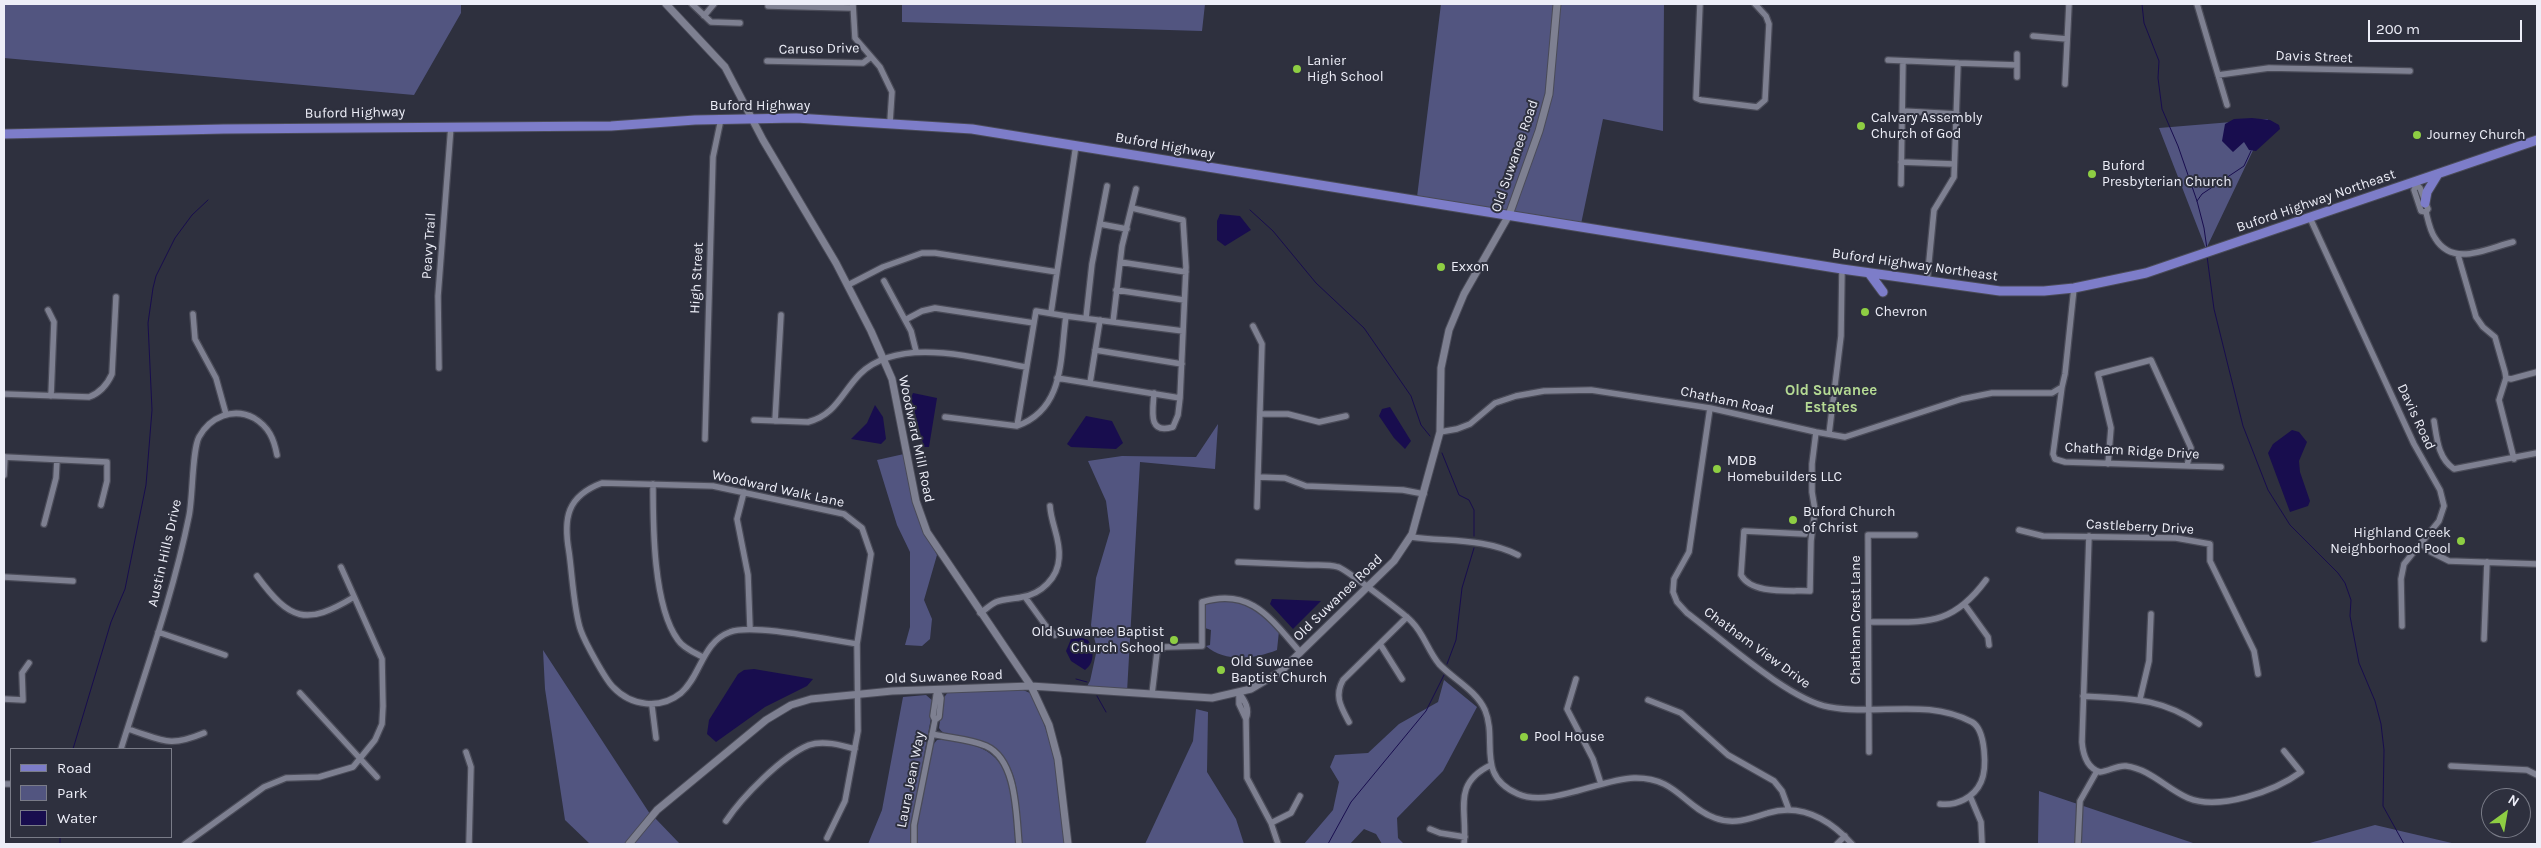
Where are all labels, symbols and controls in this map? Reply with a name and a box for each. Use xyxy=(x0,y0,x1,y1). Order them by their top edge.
scale bar xyxy=(2371,10,2525,42)
text: 200 m xyxy=(2376,20,2420,38)
street label: Caruso Drive xyxy=(778,40,860,58)
street label: Davis Street xyxy=(2275,47,2353,67)
place label: Lanier High School xyxy=(1307,53,1384,85)
marker: Lanier High School xyxy=(1291,63,1303,75)
street label: Buford Highway xyxy=(710,98,810,114)
street label: Old Suwanee Road xyxy=(1488,98,1542,214)
street label: Buford Highway xyxy=(305,104,405,122)
place label: Calvary Assembly Church of God xyxy=(1871,110,1983,142)
marker: Calvary Assembly Church of God xyxy=(1855,120,1867,132)
place label: Journey Church xyxy=(2427,127,2526,143)
street label: Buford Highway xyxy=(1114,129,1216,163)
marker: Journey Church xyxy=(2411,129,2423,141)
place label: Buford Presbyterian Church xyxy=(2102,158,2232,190)
street label: Buford Highway Northeast xyxy=(2234,166,2398,236)
marker: Buford Presbyterian Church xyxy=(2086,168,2098,180)
street label: Peavy Trail xyxy=(418,212,440,280)
street label: High Street xyxy=(687,242,707,314)
street label: Buford Highway Northeast xyxy=(1831,245,1999,285)
place label: Exxon xyxy=(1451,259,1489,275)
marker: Exxon xyxy=(1435,261,1447,273)
place label: Chevron xyxy=(1875,304,1927,320)
marker: Chevron xyxy=(1859,306,1871,318)
street label: Woodward Mill Road xyxy=(894,374,938,504)
street label: Davis Road xyxy=(2393,381,2439,453)
district label: Old Suwanee Estates xyxy=(1785,382,1877,417)
street label: Chatham Road xyxy=(1679,383,1775,419)
street label: Chatham Ridge Drive xyxy=(2064,439,2200,463)
place label: MDB Homebuilders LLC xyxy=(1727,453,1842,486)
marker: MDB Homebuilders LLC xyxy=(1711,463,1723,475)
street label: Woodward Walk Lane xyxy=(710,467,846,511)
street label: Austin Hills Drive xyxy=(144,498,186,608)
place label: Buford Church of Christ xyxy=(1803,504,1896,536)
marker: Buford Church of Christ xyxy=(1787,514,1799,526)
street label: Castleberry Drive xyxy=(2086,516,2194,538)
place label: Highland Creek Neighborhood Pool xyxy=(2330,525,2451,558)
marker: Highland Creek Neighborhood Pool xyxy=(2455,535,2467,547)
street label: Old Suwanee Road xyxy=(1290,551,1386,645)
street label: Chatham Crest Lane xyxy=(1848,555,1864,685)
street label: Chatham View Drive xyxy=(1700,604,1814,692)
place label: Old Suwanee Baptist Church School xyxy=(1032,624,1164,656)
marker: Old Suwanee Baptist Church School xyxy=(1168,634,1180,646)
place label: Old Suwanee Baptist Church xyxy=(1231,654,1327,686)
marker: Old Suwanee Baptist Church xyxy=(1215,664,1227,676)
street label: Old Suwanee Road xyxy=(885,667,1003,687)
place label: Pool House xyxy=(1534,729,1604,745)
street label: Laura Jean Way xyxy=(893,731,929,829)
marker: Pool House xyxy=(1518,731,1530,743)
legend xyxy=(10,748,172,838)
text: Road xyxy=(57,759,92,777)
text: Park xyxy=(57,784,87,802)
north arrow xyxy=(2481,788,2531,838)
text: N xyxy=(2505,791,2522,811)
text: Water xyxy=(57,809,97,827)

